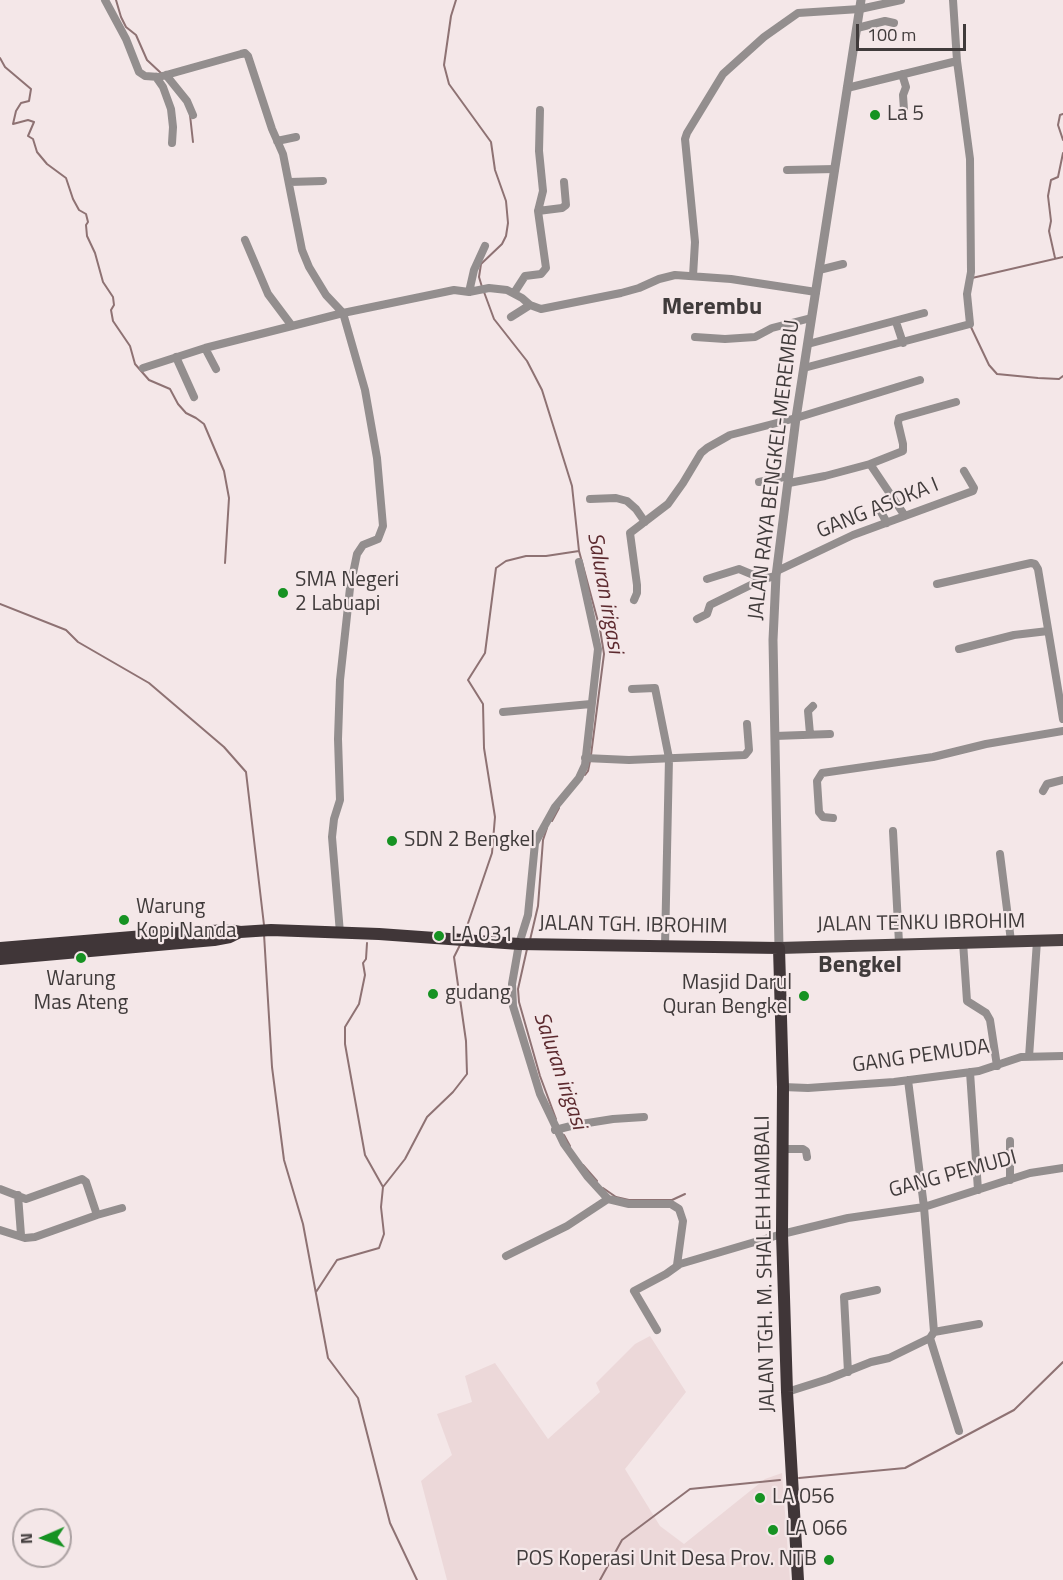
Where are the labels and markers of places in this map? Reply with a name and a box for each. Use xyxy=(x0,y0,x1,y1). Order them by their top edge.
place label: La 5 xyxy=(887,102,924,128)
marker: La 5 xyxy=(868,108,882,122)
place label: SMA Negeri 2 Labuapi xyxy=(295,568,399,618)
marker: SMA Negeri 2 Labuapi xyxy=(276,586,290,600)
place label: SDN 2 Bengkel xyxy=(404,828,535,854)
marker: SDN 2 Bengkel xyxy=(385,834,399,848)
place label: Warung Kopi Nanda xyxy=(136,895,237,945)
marker: Warung Kopi Nanda xyxy=(117,913,131,927)
place label: LA 031 xyxy=(451,923,513,949)
marker: LA 031 xyxy=(432,929,446,943)
marker: Warung Mas Ateng xyxy=(74,951,88,965)
place label: Warung Mas Ateng xyxy=(34,967,128,1017)
place label: Masjid Darul Quran Bengkel xyxy=(662,971,792,1021)
place label: gudang xyxy=(445,981,511,1007)
marker: gudang xyxy=(426,987,440,1001)
marker: Masjid Darul Quran Bengkel xyxy=(797,989,811,1003)
place label: LA 056 xyxy=(772,1485,834,1511)
marker: LA 056 xyxy=(753,1491,767,1505)
place label: LA 066 xyxy=(785,1517,847,1543)
marker: LA 066 xyxy=(766,1523,780,1537)
place label: POS Koperasi Unit Desa Prov. NTB xyxy=(516,1547,817,1573)
marker: POS Koperasi Unit Desa Prov. NTB xyxy=(822,1553,836,1567)

